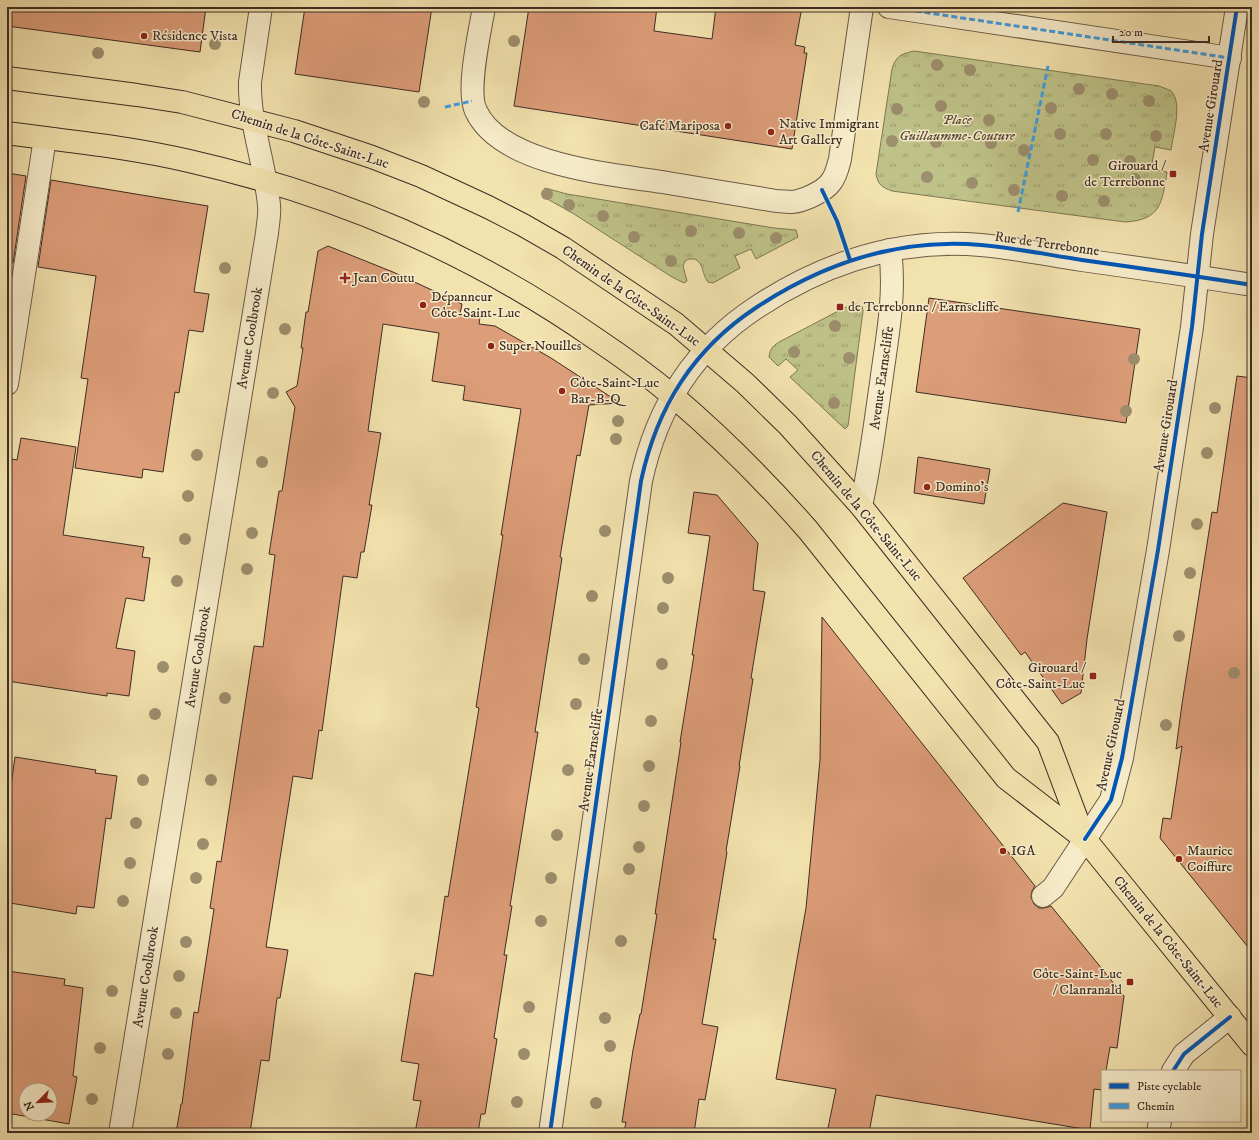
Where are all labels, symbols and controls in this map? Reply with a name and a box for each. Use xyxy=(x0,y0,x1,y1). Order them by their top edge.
scale bar xyxy=(1113,18,1209,44)
text: 20 m xyxy=(1119,25,1143,40)
place label: Résidence Vista xyxy=(152,27,238,45)
marker: Résidence Vista xyxy=(139,31,149,41)
street label: Avenue Girouard xyxy=(1195,58,1227,154)
street label: Chemin de la Côte-Saint-Luc xyxy=(229,105,391,173)
park label: Place Guillaumme-Couture xyxy=(899,111,1016,145)
place label: Native Immigrant Art Gallery xyxy=(779,115,880,149)
place label: Café Mariposa xyxy=(640,117,720,135)
marker: Café Mariposa xyxy=(723,121,733,131)
marker: Native Immigrant Art Gallery xyxy=(766,127,776,137)
place label: Girouard / de Terrebonne xyxy=(1084,157,1166,191)
marker: Girouard / de Terrebonne xyxy=(1168,169,1178,179)
street label: Rue de Terrebonne xyxy=(993,228,1101,260)
street label: Chemin de la Côte-Saint-Luc xyxy=(558,241,704,351)
place label: Jean Coutu xyxy=(351,269,415,287)
marker: Jean Coutu xyxy=(340,273,350,283)
street label: Avenue Coolbrook xyxy=(233,286,267,390)
place label: Dépanneur Côte-Saint-Luc xyxy=(431,288,520,322)
place label: de Terrebonne / Earnscliffe xyxy=(848,298,999,316)
marker: Dépanneur Côte-Saint-Luc xyxy=(418,300,428,310)
marker: de Terrebonne / Earnscliffe xyxy=(835,302,845,312)
street label: Avenue Earnscliffe xyxy=(866,325,898,431)
place label: Super Nouilles xyxy=(499,337,582,355)
marker: Super Nouilles xyxy=(486,341,496,351)
place label: Côte-Saint-Luc Bar-B-Q xyxy=(570,374,659,408)
street label: Avenue Girouard xyxy=(1150,378,1182,474)
marker: Côte-Saint-Luc Bar-B-Q xyxy=(557,386,567,396)
street label: Chemin de la Côte-Saint-Luc xyxy=(806,447,926,585)
place label: Domino's xyxy=(935,478,989,496)
marker: Domino's xyxy=(922,482,932,492)
street label: Avenue Coolbrook xyxy=(181,605,215,709)
place label: Girouard / Côte-Saint-Luc xyxy=(996,659,1086,693)
marker: Girouard / Côte-Saint-Luc xyxy=(1088,671,1098,681)
street label: Avenue Girouard xyxy=(1092,697,1130,793)
street label: Avenue Earnscliffe xyxy=(575,707,607,813)
place label: IGA xyxy=(1011,842,1036,860)
place label: Maurice Coiffure xyxy=(1187,842,1233,876)
marker: IGA xyxy=(998,846,1008,856)
marker: Maurice Coiffure xyxy=(1174,854,1184,864)
street label: Chemin de la Côte-Saint-Luc xyxy=(1109,872,1227,1012)
street label: Avenue Coolbrook xyxy=(129,925,163,1029)
place label: Côte-Saint-Luc / Clanranald xyxy=(1033,965,1122,999)
marker: Côte-Saint-Luc / Clanranald xyxy=(1125,977,1135,987)
legend xyxy=(1101,1070,1241,1122)
text: Piste cyclable xyxy=(1137,1079,1201,1094)
north arrow xyxy=(18,1082,58,1122)
text: N xyxy=(22,1099,38,1113)
text: Chemin xyxy=(1137,1099,1175,1114)

